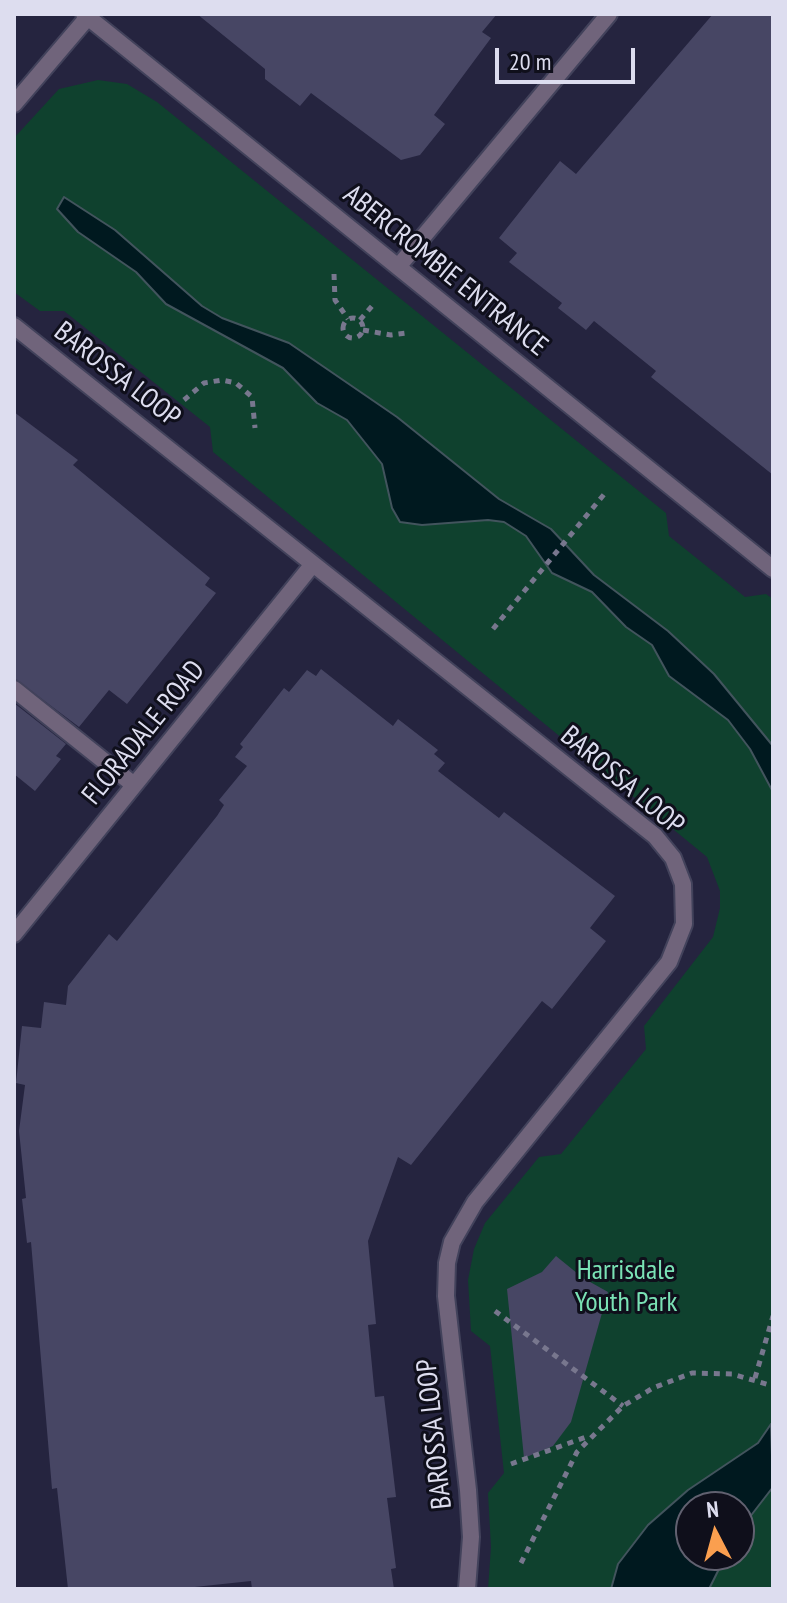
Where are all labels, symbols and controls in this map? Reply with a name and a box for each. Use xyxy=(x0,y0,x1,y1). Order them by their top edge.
scale bar xyxy=(499,32,639,82)
text: 20 m xyxy=(509,46,551,77)
street label: ABERCROMBIE ENTRANCE xyxy=(336,178,554,364)
street label: BAROSSA LOOP xyxy=(47,315,187,435)
street label: FLORADALE ROAD xyxy=(76,654,212,812)
street label: BAROSSA LOOP xyxy=(553,720,691,842)
park label: Harrisdale Youth Park xyxy=(575,1254,677,1320)
street label: BAROSSA LOOP xyxy=(410,1357,460,1511)
north arrow xyxy=(675,1491,755,1571)
text: N xyxy=(705,1495,720,1524)

